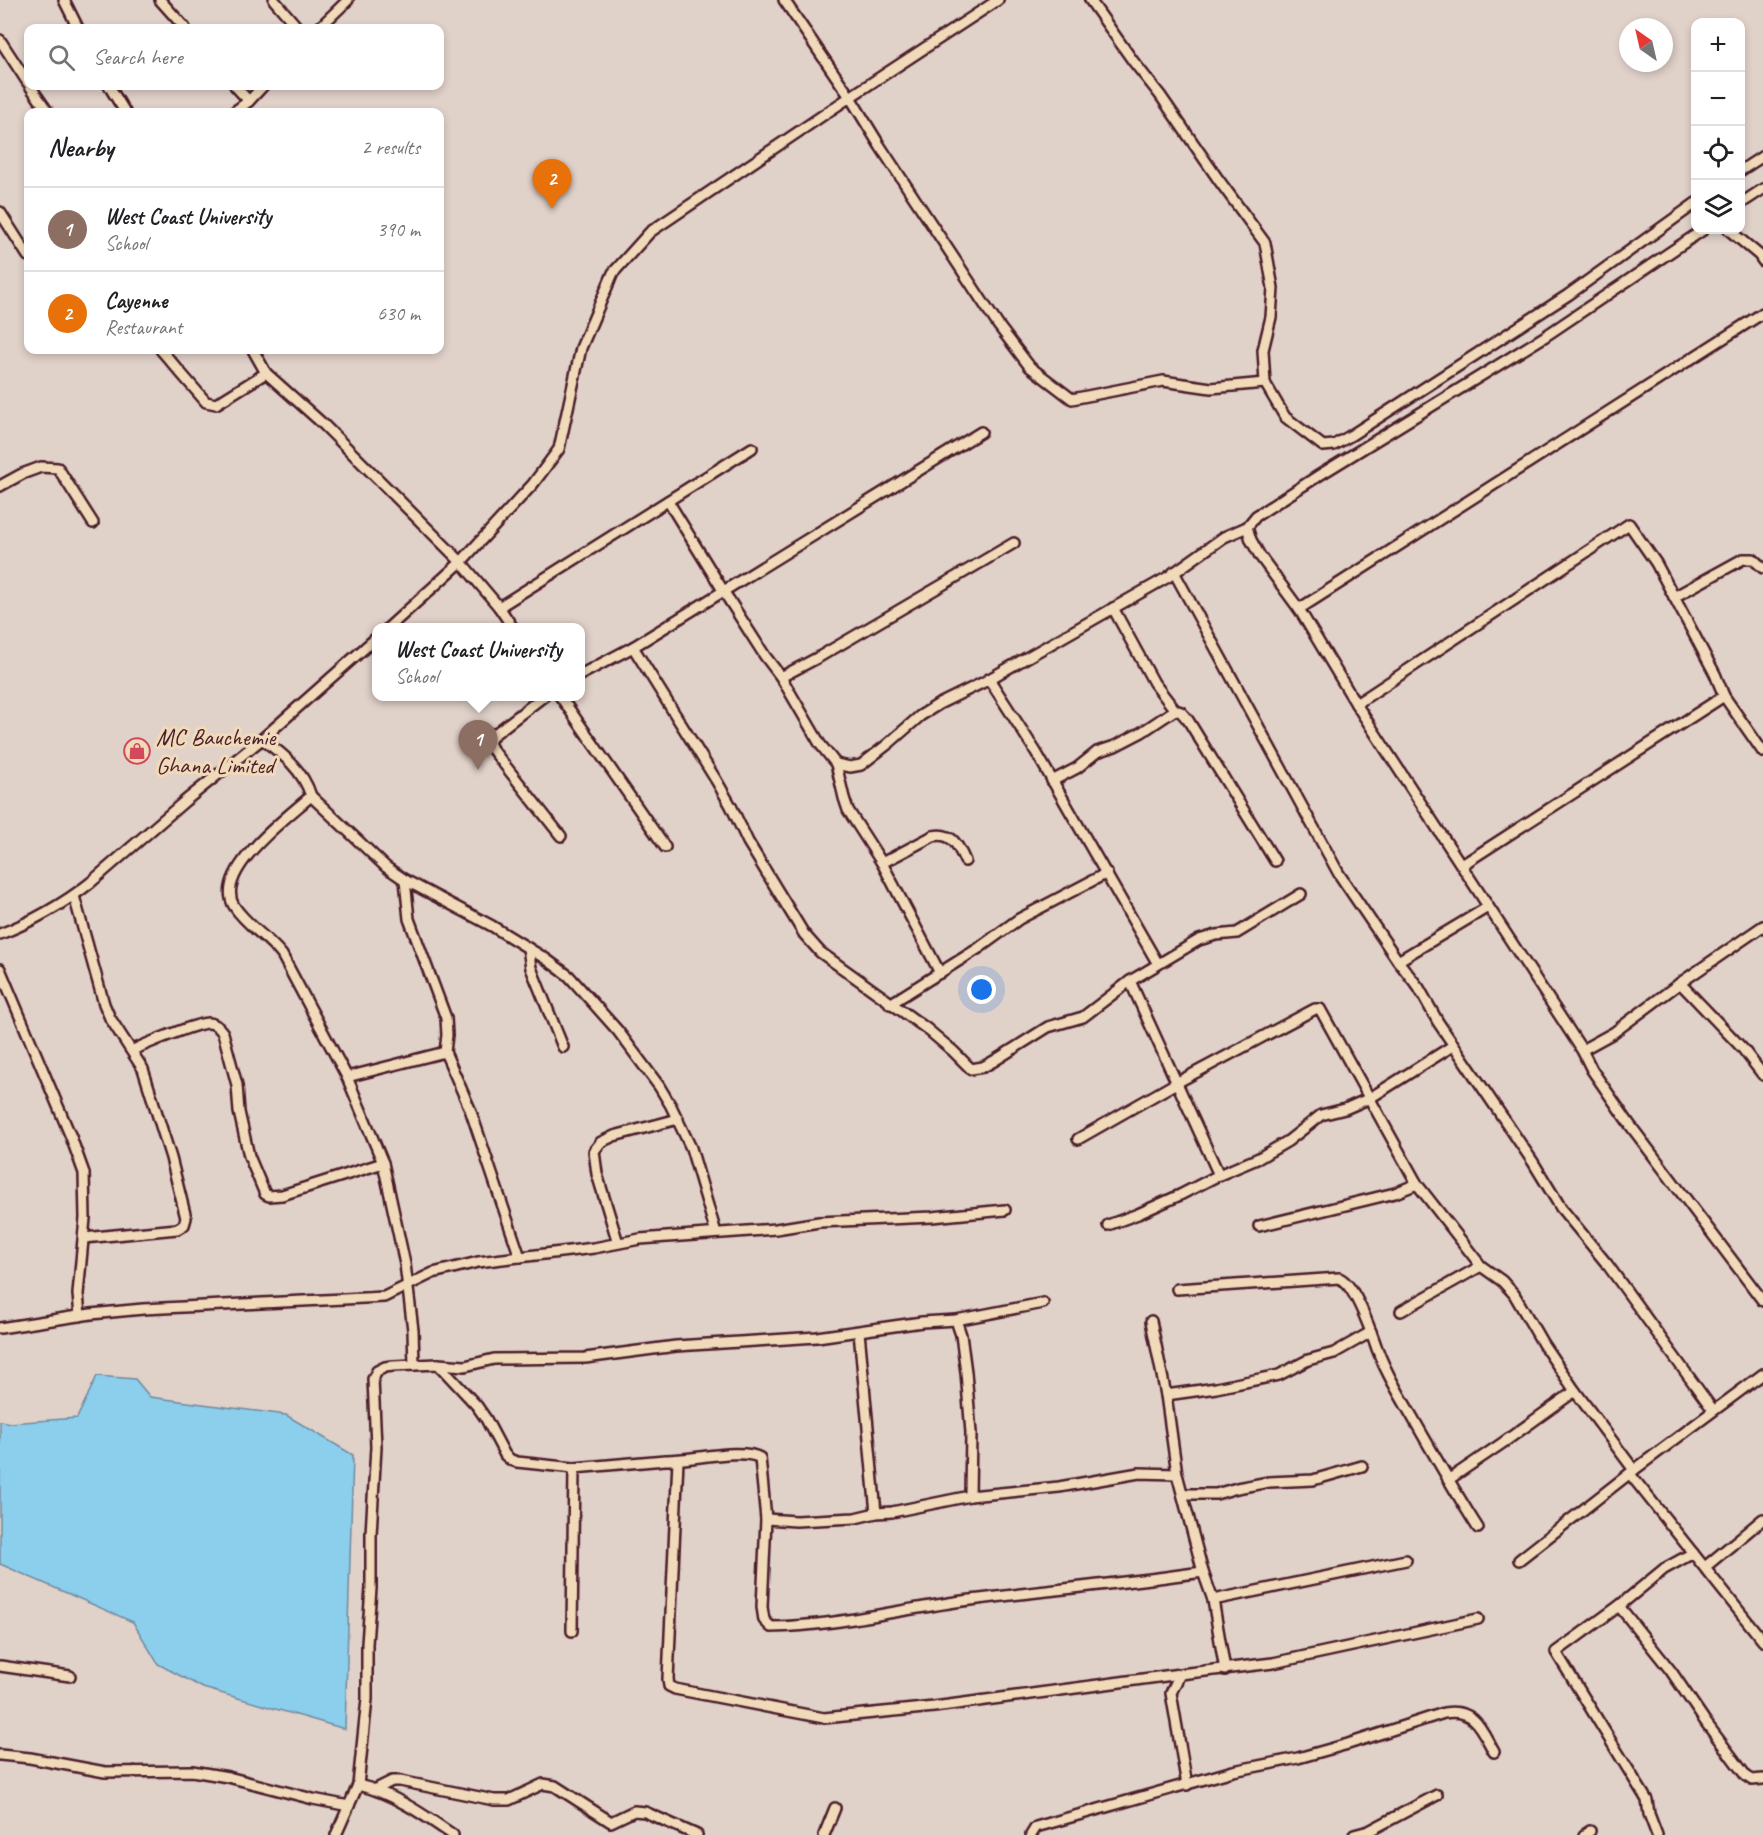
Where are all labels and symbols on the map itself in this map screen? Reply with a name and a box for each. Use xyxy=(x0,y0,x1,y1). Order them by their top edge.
north arrow xyxy=(1619,18,1673,72)
pin: 2 xyxy=(532,160,572,209)
pin: 1 xyxy=(458,720,498,770)
place label: MC Bauchemie Ghana Limited xyxy=(156,722,277,780)
shop icon: MC Bauchemie Ghana Limited xyxy=(122,736,152,766)
your location xyxy=(967,975,996,1004)

